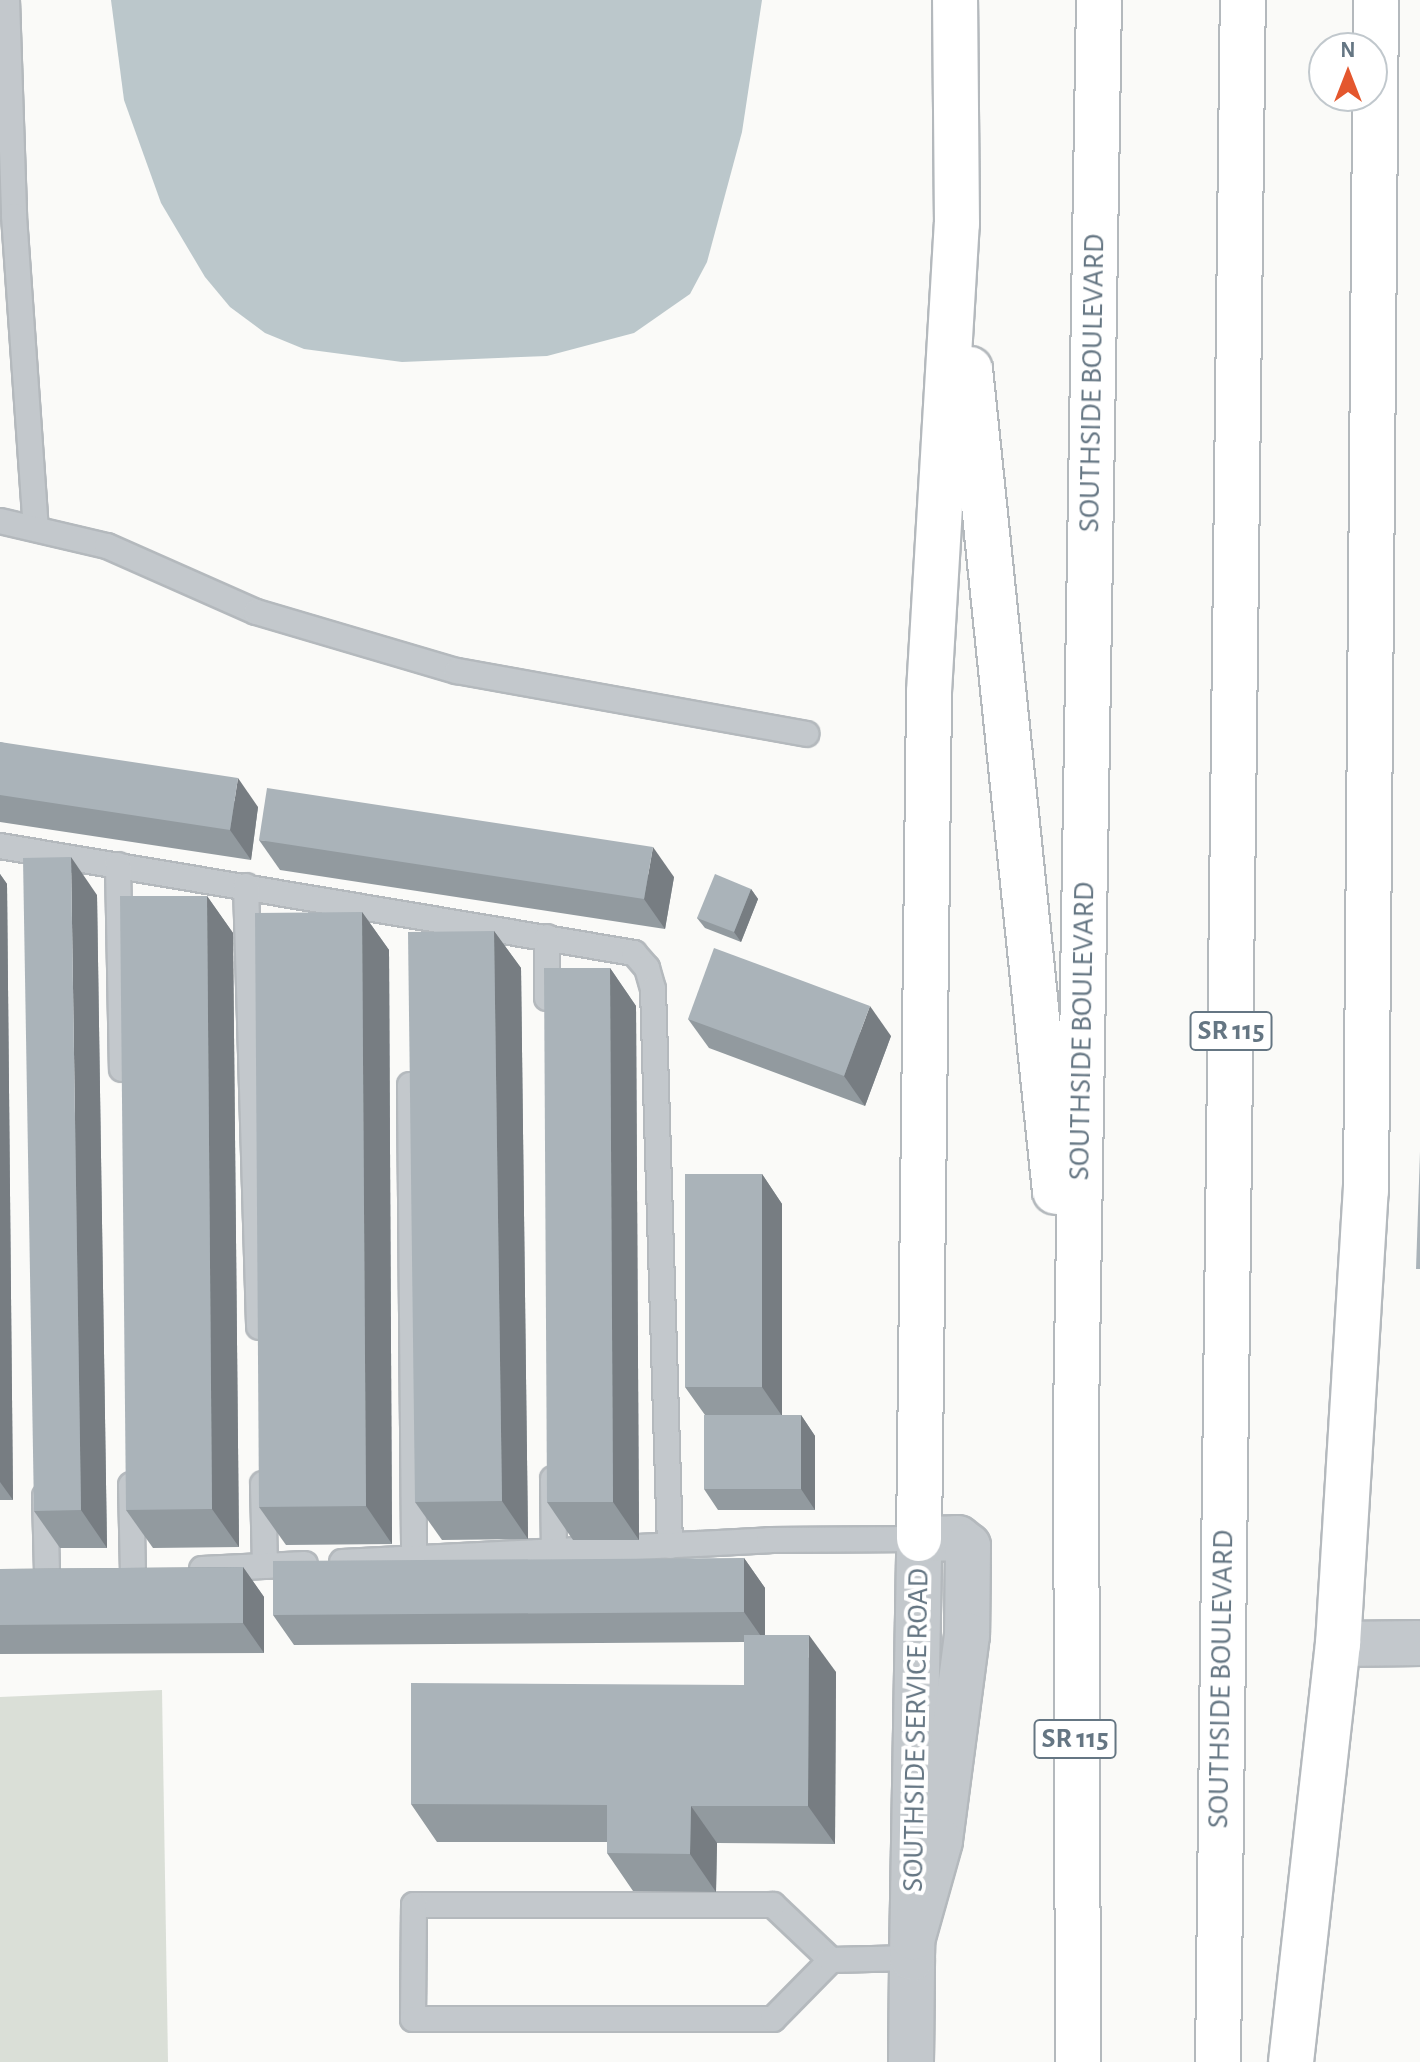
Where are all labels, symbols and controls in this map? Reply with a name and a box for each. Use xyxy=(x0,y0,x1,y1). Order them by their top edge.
north arrow xyxy=(1308,32,1388,112)
text: N xyxy=(1340,39,1356,61)
street label: SOUTHSIDE BOULEVARD xyxy=(1071,233,1113,533)
street label: SOUTHSIDE BOULEVARD xyxy=(1061,881,1103,1181)
road number: SR 115 xyxy=(1189,1007,1273,1055)
street label: SOUTHSIDE BOULEVARD xyxy=(1200,1529,1242,1829)
street label: SOUTHSIDE SERVICE ROAD xyxy=(895,1568,937,1892)
road number: SR 115 xyxy=(1033,1715,1117,1763)

